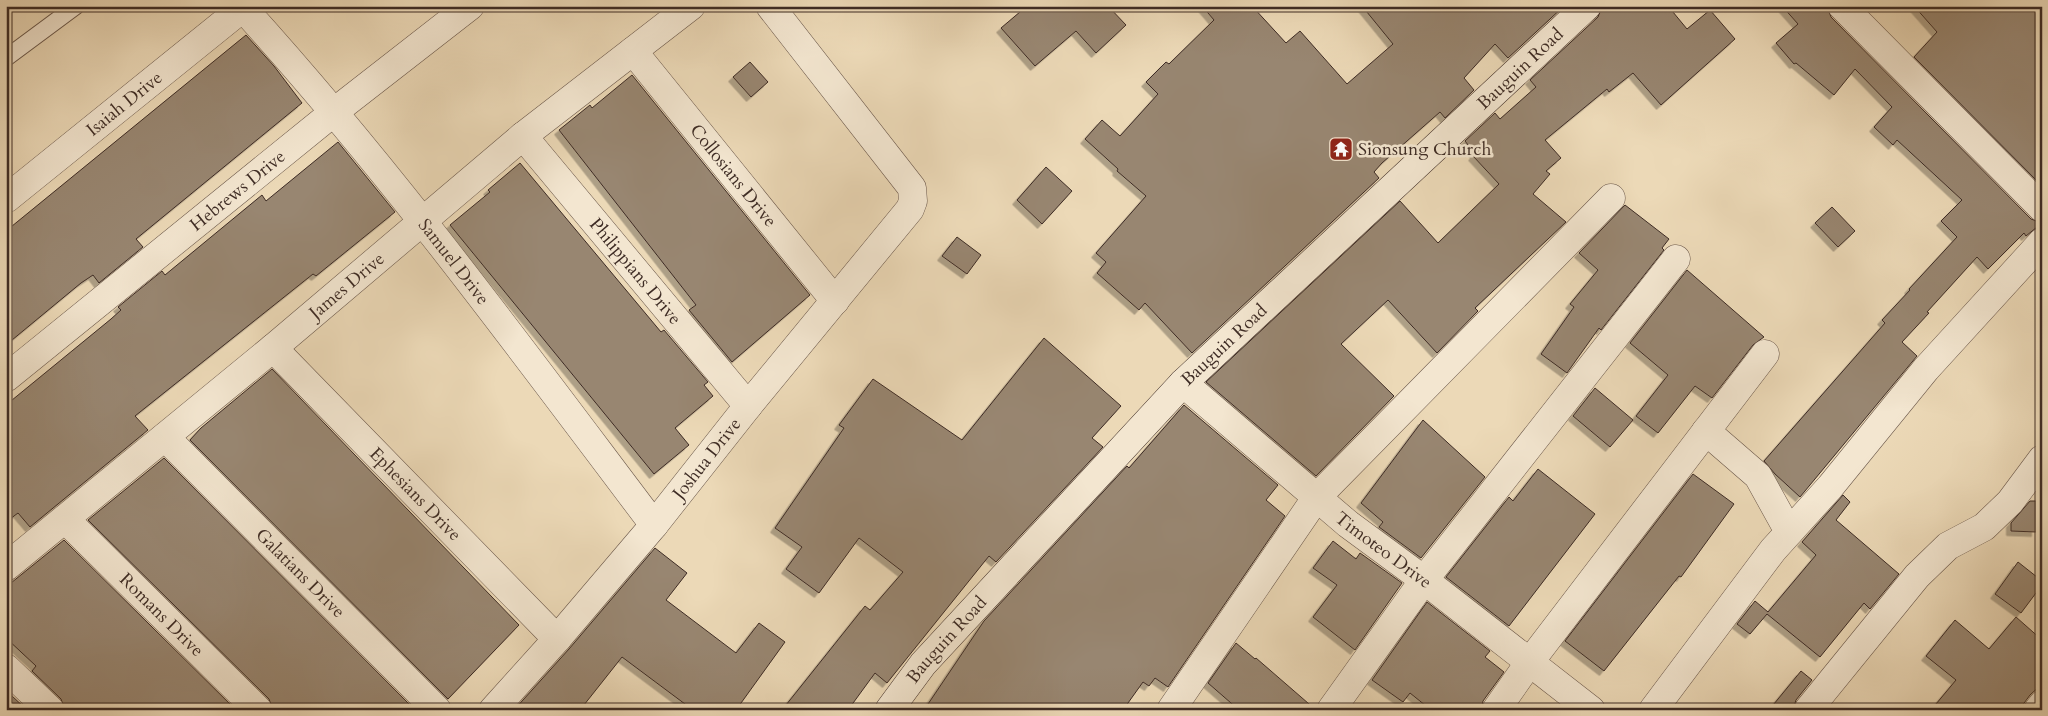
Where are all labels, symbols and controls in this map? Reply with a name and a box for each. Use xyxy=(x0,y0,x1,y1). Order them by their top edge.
street label: Bauguin Road xyxy=(1471,22,1569,115)
street label: Isaiah Drive xyxy=(81,65,168,142)
street label: Collosians Drive xyxy=(684,119,783,232)
temple icon: Sionsung Church xyxy=(1328,136,1354,162)
place label: Sionsung Church xyxy=(1358,137,1491,162)
street label: Hebrews Drive xyxy=(184,144,291,237)
street label: Samuel Drive xyxy=(412,213,496,310)
street label: Philippians Drive xyxy=(584,213,688,330)
street label: James Drive xyxy=(301,246,390,327)
street label: Bauguin Road xyxy=(1175,298,1273,391)
street label: Joshua Drive xyxy=(665,412,747,507)
street label: Ephesians Drive xyxy=(364,441,467,546)
street label: Timoteo Drive xyxy=(1329,506,1437,594)
street label: Galatians Drive xyxy=(250,523,351,623)
street label: Romans Drive xyxy=(114,567,210,662)
street label: Bauguin Road xyxy=(900,590,993,688)

